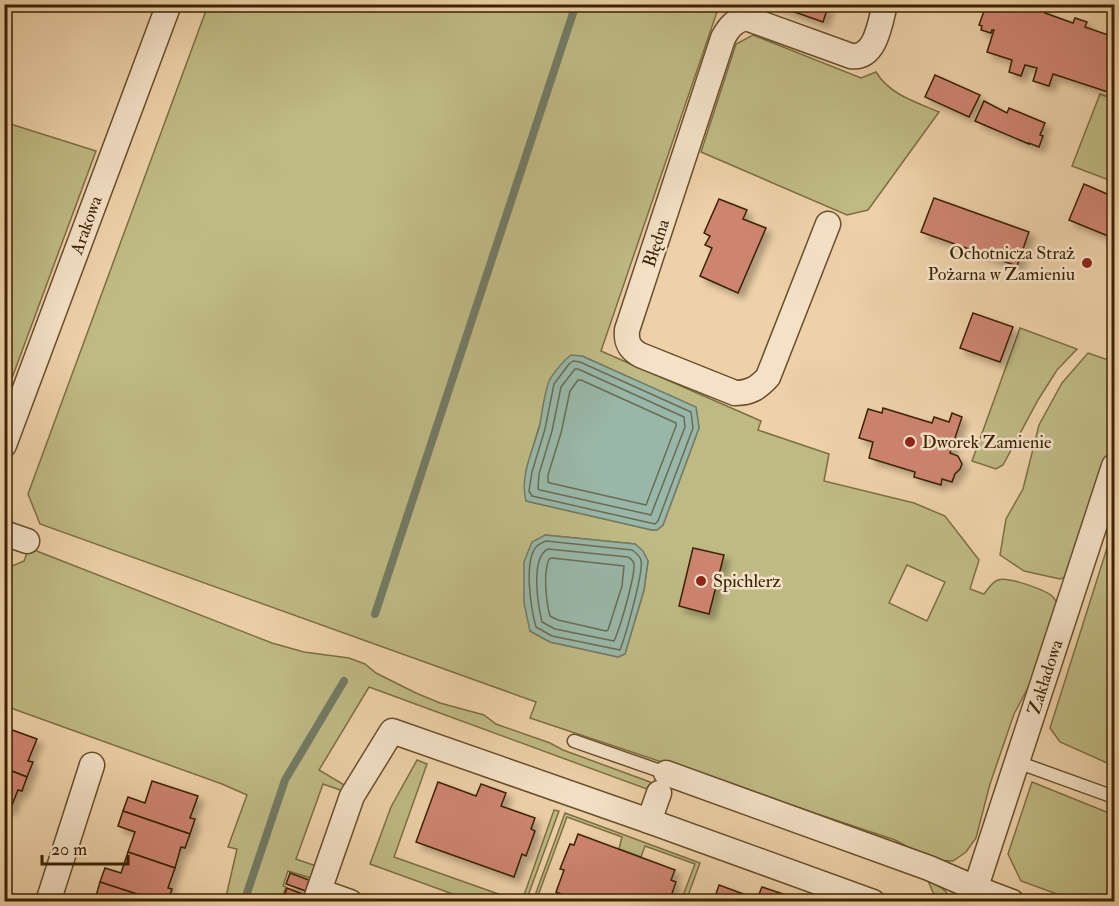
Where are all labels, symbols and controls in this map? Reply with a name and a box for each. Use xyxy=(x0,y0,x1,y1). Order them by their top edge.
street label: Arakowa xyxy=(65,192,108,259)
street label: Błędna xyxy=(638,216,675,270)
place label: Ochotnicza Straż Pożarna w Zamieniu xyxy=(928,242,1075,286)
marker: Ochotnicza Straż Pożarna w Zamieniu xyxy=(1080,256,1094,270)
place label: Dworek Zamienie xyxy=(922,431,1052,454)
marker: Dworek Zamienie xyxy=(903,435,917,449)
place label: Spichlerz xyxy=(713,570,781,593)
marker: Spichlerz xyxy=(694,574,708,588)
street label: Zakładowa xyxy=(1023,636,1069,718)
scale bar xyxy=(42,828,128,866)
text: 20 m xyxy=(51,838,87,861)

